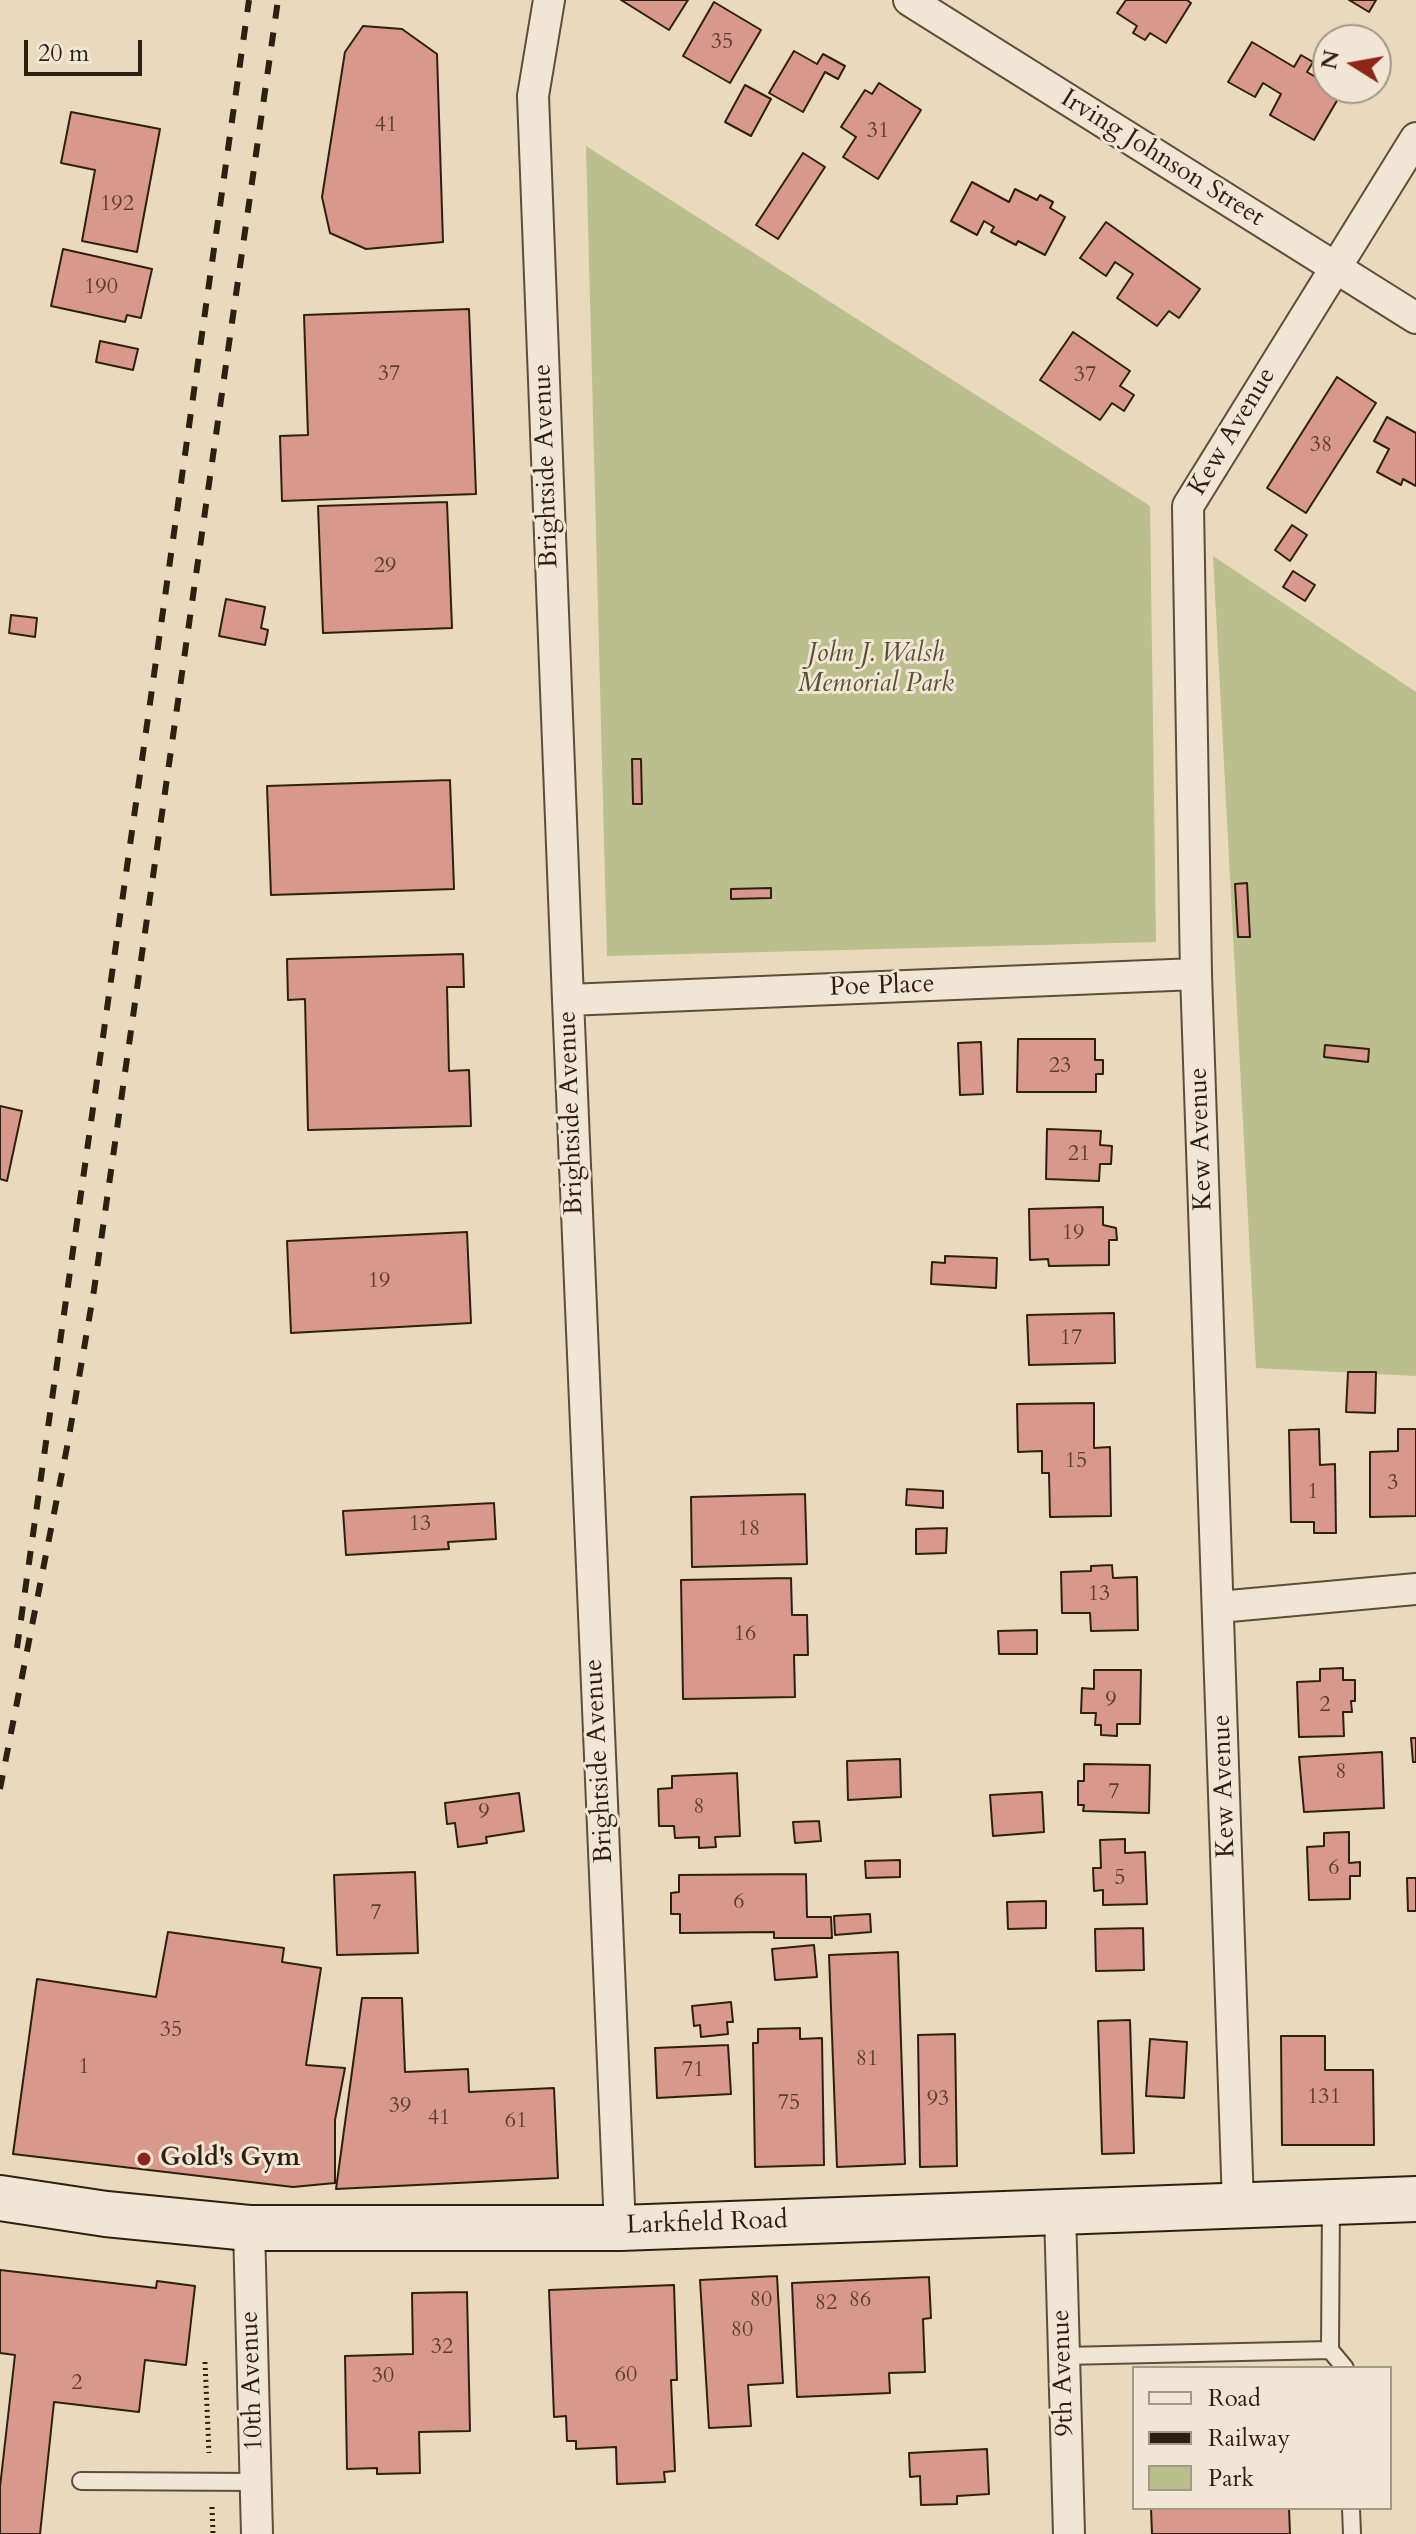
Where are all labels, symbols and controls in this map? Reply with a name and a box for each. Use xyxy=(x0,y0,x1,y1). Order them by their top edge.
scale bar xyxy=(28,24,146,74)
north arrow xyxy=(1312,24,1392,104)
house number: 35 xyxy=(711,30,733,56)
text: 20 m xyxy=(38,37,89,70)
text: N xyxy=(1314,48,1347,72)
street label: Irving Johnson Street xyxy=(1054,84,1270,234)
house number: 41 xyxy=(375,113,397,139)
house number: 31 xyxy=(867,119,889,145)
house number: 192 xyxy=(100,192,134,218)
house number: 190 xyxy=(84,275,118,301)
house number: 37 xyxy=(378,362,400,388)
street label: Brightside Avenue xyxy=(528,363,566,569)
house number: 37 xyxy=(1074,363,1096,389)
street label: Kew Avenue xyxy=(1183,363,1283,501)
house number: 38 xyxy=(1310,433,1332,459)
house number: 29 xyxy=(374,554,396,580)
park label: John J. Walsh Memorial Park xyxy=(798,639,954,700)
street label: Poe Place xyxy=(829,970,935,1004)
street label: Brightside Avenue xyxy=(553,1010,591,1216)
house number: 23 xyxy=(1049,1054,1071,1080)
street label: Kew Avenue xyxy=(1184,1067,1220,1211)
house number: 21 xyxy=(1068,1142,1090,1168)
house number: 19 xyxy=(1062,1221,1084,1247)
house number: 19 xyxy=(368,1269,390,1295)
house number: 17 xyxy=(1060,1326,1082,1352)
house number: 15 xyxy=(1065,1449,1087,1475)
house number: 3 xyxy=(1387,1471,1399,1497)
house number: 1 xyxy=(1307,1480,1319,1506)
house number: 13 xyxy=(409,1512,431,1538)
house number: 18 xyxy=(738,1517,760,1543)
house number: 13 xyxy=(1088,1582,1110,1608)
house number: 16 xyxy=(734,1622,756,1648)
street label: Brightside Avenue xyxy=(579,1658,621,1864)
house number: 9 xyxy=(1105,1688,1117,1714)
house number: 2 xyxy=(1319,1693,1331,1719)
street label: Kew Avenue xyxy=(1207,1714,1243,1858)
house number: 8 xyxy=(1335,1760,1347,1786)
house number: 7 xyxy=(1108,1780,1120,1806)
house number: 8 xyxy=(693,1795,705,1821)
house number: 9 xyxy=(478,1800,490,1826)
house number: 6 xyxy=(1328,1856,1340,1882)
house number: 5 xyxy=(1114,1866,1126,1892)
house number: 6 xyxy=(733,1890,745,1916)
house number: 7 xyxy=(370,1901,382,1927)
house number: 35 xyxy=(160,2018,182,2044)
house number: 81 xyxy=(856,2047,878,2073)
house number: 1 xyxy=(78,2055,90,2081)
house number: 71 xyxy=(682,2058,704,2084)
house number: 131 xyxy=(1307,2085,1341,2111)
house number: 93 xyxy=(927,2087,949,2113)
house number: 75 xyxy=(778,2091,800,2117)
house number: 39 xyxy=(389,2094,411,2120)
house number: 41 xyxy=(428,2106,450,2132)
house number: 61 xyxy=(505,2109,527,2135)
place label: Gold's Gym xyxy=(160,2143,300,2175)
marker: Gold's Gym xyxy=(135,2150,153,2168)
street label: Larkfield Road xyxy=(626,2206,788,2242)
house number: 80 xyxy=(750,2288,772,2314)
house number: 86 xyxy=(849,2288,871,2314)
house number: 82 xyxy=(815,2291,837,2317)
street label: 9th Avenue xyxy=(1046,2309,1082,2437)
street label: 10th Avenue xyxy=(235,2310,271,2452)
house number: 80 xyxy=(731,2318,753,2344)
house number: 32 xyxy=(431,2335,453,2361)
house number: 60 xyxy=(615,2363,637,2389)
house number: 30 xyxy=(372,2364,394,2390)
legend xyxy=(1132,2366,1392,2510)
house number: 2 xyxy=(71,2371,83,2397)
text: Road xyxy=(1208,2382,1261,2415)
text: Railway xyxy=(1208,2422,1290,2455)
text: Park xyxy=(1208,2462,1254,2495)

